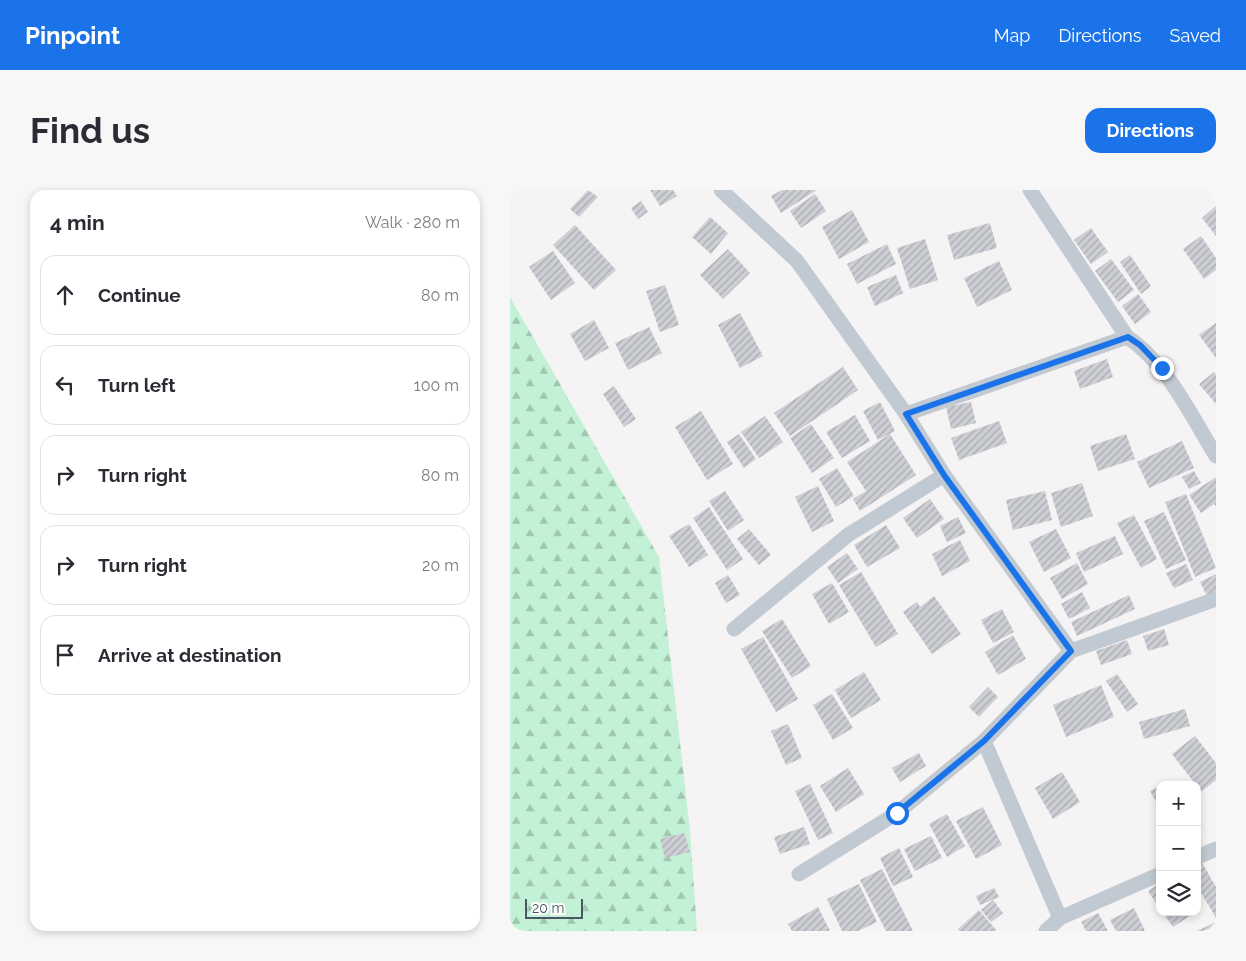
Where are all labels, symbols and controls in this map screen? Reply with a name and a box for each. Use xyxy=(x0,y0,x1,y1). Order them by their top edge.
text: Pinpoint xyxy=(25,21,120,50)
text: Map xyxy=(994,25,1030,46)
text: Directions xyxy=(1058,25,1142,46)
text: Saved xyxy=(1170,25,1221,46)
button: Directions xyxy=(1085,108,1216,153)
text: Find us xyxy=(30,110,150,151)
text: 4 min xyxy=(50,210,105,235)
text: Walk · 280 m xyxy=(365,213,460,232)
icon: ahead xyxy=(51,281,79,309)
text: Continue xyxy=(98,284,181,306)
text: 80 m xyxy=(421,286,459,305)
route end xyxy=(1151,357,1174,380)
icon: left xyxy=(51,371,79,399)
text: Turn left xyxy=(98,374,175,396)
text: 100 m xyxy=(414,376,459,395)
icon: right xyxy=(51,461,79,489)
text: Turn right xyxy=(98,464,187,486)
text: 80 m xyxy=(421,466,459,485)
icon: right xyxy=(51,551,79,579)
text: Turn right xyxy=(98,554,187,576)
text: 20 m xyxy=(422,556,459,575)
icon: arrive xyxy=(51,641,79,669)
text: Arrive at destination xyxy=(98,644,282,666)
map controls xyxy=(1156,781,1201,916)
button: + xyxy=(1156,781,1201,826)
route start xyxy=(886,802,909,825)
button: − xyxy=(1156,826,1201,871)
button: layers xyxy=(1156,871,1201,916)
scale bar xyxy=(525,896,582,919)
text: 20 m xyxy=(532,900,564,916)

